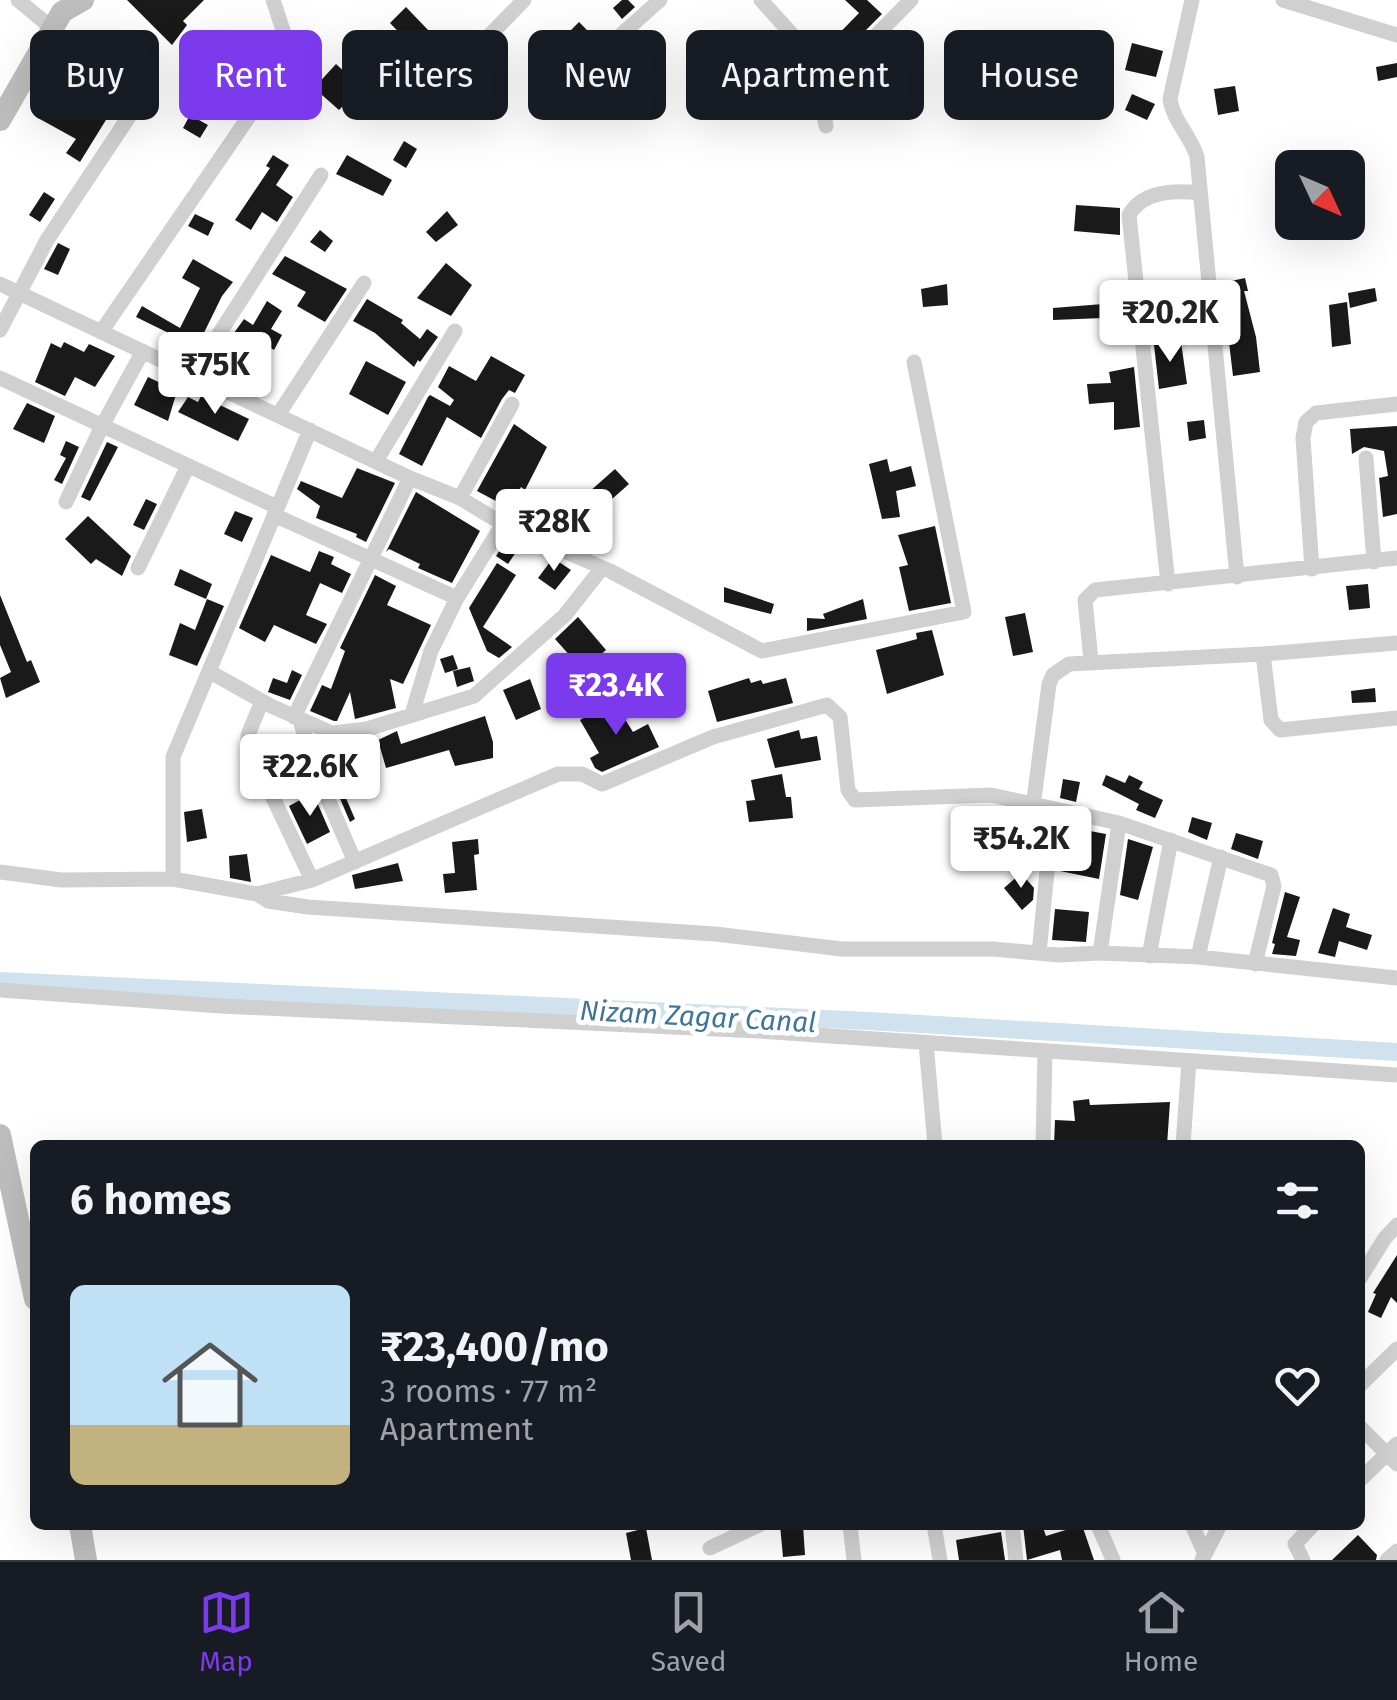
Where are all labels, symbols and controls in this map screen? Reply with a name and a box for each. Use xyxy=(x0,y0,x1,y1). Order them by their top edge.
chip: Buy xyxy=(30,30,159,120)
chip: Rent xyxy=(179,30,322,120)
chip: Filters xyxy=(342,30,508,120)
chip: New xyxy=(528,30,666,120)
chip: Apartment xyxy=(686,30,924,120)
chip: House xyxy=(944,30,1114,120)
north arrow xyxy=(1275,150,1365,240)
map controls xyxy=(1275,150,1365,240)
pin: ₹20.2K xyxy=(1089,280,1251,365)
text: ₹20.2K xyxy=(1121,293,1219,331)
pin: ₹75K xyxy=(156,332,274,417)
text: ₹75K xyxy=(180,345,250,383)
pin: ₹28K xyxy=(495,489,613,574)
text: ₹28K xyxy=(518,502,590,540)
pin: ₹23.4K xyxy=(535,653,697,738)
text: ₹23.4K xyxy=(568,666,664,704)
pin: ₹22.6K xyxy=(229,734,391,819)
text: ₹22.6K xyxy=(262,747,358,785)
pin: ₹54.2K xyxy=(940,806,1102,891)
text: ₹54.2K xyxy=(972,819,1070,857)
water label: Nizam Zagar Canal xyxy=(579,994,817,1039)
icon: filters xyxy=(1270,1173,1325,1228)
text: 6 homes xyxy=(70,1175,231,1225)
text: ₹23,400/mo xyxy=(380,1322,609,1372)
icon: home xyxy=(150,1325,270,1445)
icon: heart xyxy=(1270,1358,1325,1413)
text: 3 rooms · 77 m² xyxy=(380,1372,597,1410)
text: Apartment xyxy=(380,1410,534,1448)
tab: Map xyxy=(199,1585,254,1678)
tab: Saved xyxy=(651,1585,727,1678)
tab: Home xyxy=(1124,1585,1198,1678)

